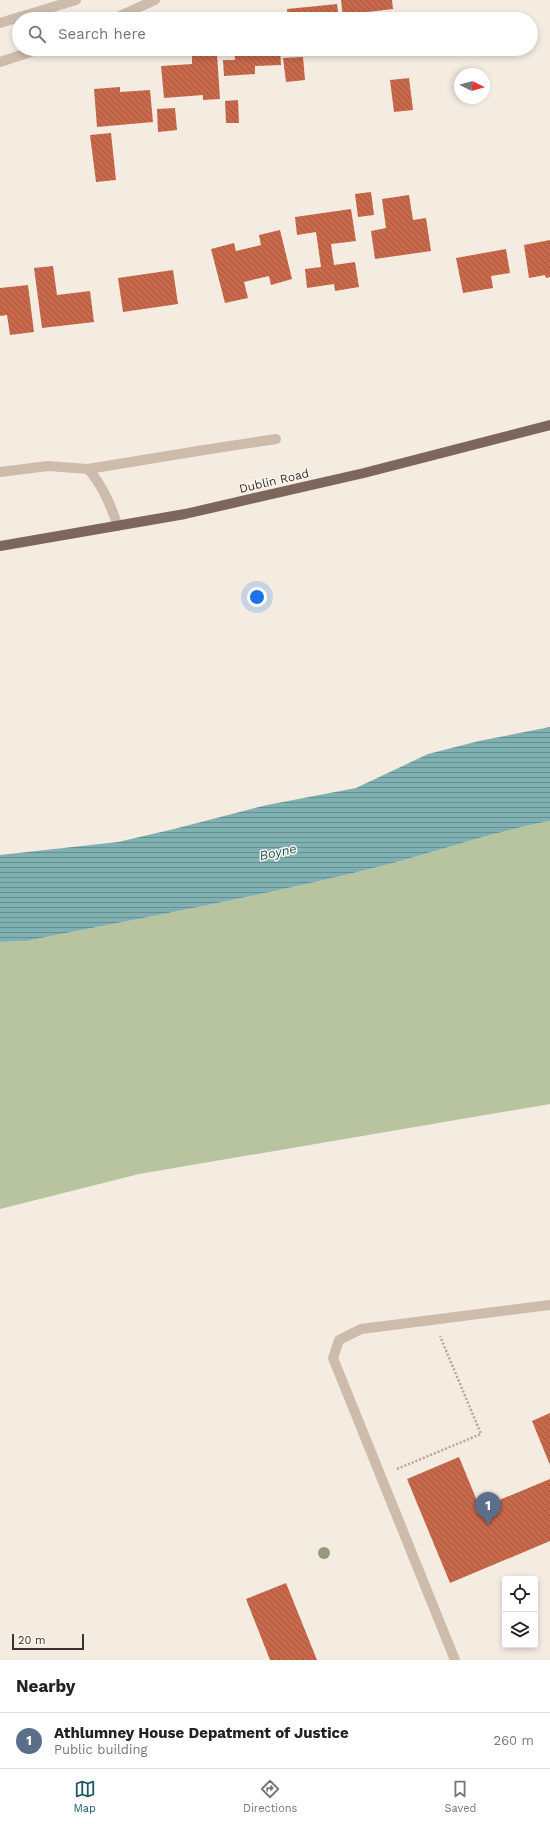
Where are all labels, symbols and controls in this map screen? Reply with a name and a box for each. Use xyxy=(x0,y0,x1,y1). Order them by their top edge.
search box xyxy=(12,12,538,56)
icon: search xyxy=(26,23,48,45)
text: Search here xyxy=(58,25,146,43)
north arrow xyxy=(454,68,490,104)
street label: Dublin Road xyxy=(238,466,310,496)
your location xyxy=(247,587,267,607)
water label: Boyne xyxy=(258,841,298,863)
pin: 1 xyxy=(475,1492,501,1525)
map controls xyxy=(502,1576,538,1648)
button: locate xyxy=(502,1576,538,1612)
button: layers xyxy=(502,1612,538,1648)
scale bar xyxy=(12,1632,84,1651)
text: 20 m xyxy=(18,1634,46,1647)
text: Nearby xyxy=(16,1676,75,1696)
text: Athlumney House Depatment of Justice xyxy=(54,1724,349,1742)
text: 1 xyxy=(26,1733,32,1748)
text: 260 m xyxy=(494,1733,534,1748)
text: Public building xyxy=(54,1742,147,1757)
tab: Map xyxy=(74,1778,96,1815)
tab: Directions xyxy=(243,1778,297,1815)
tab: Saved xyxy=(444,1778,476,1815)

